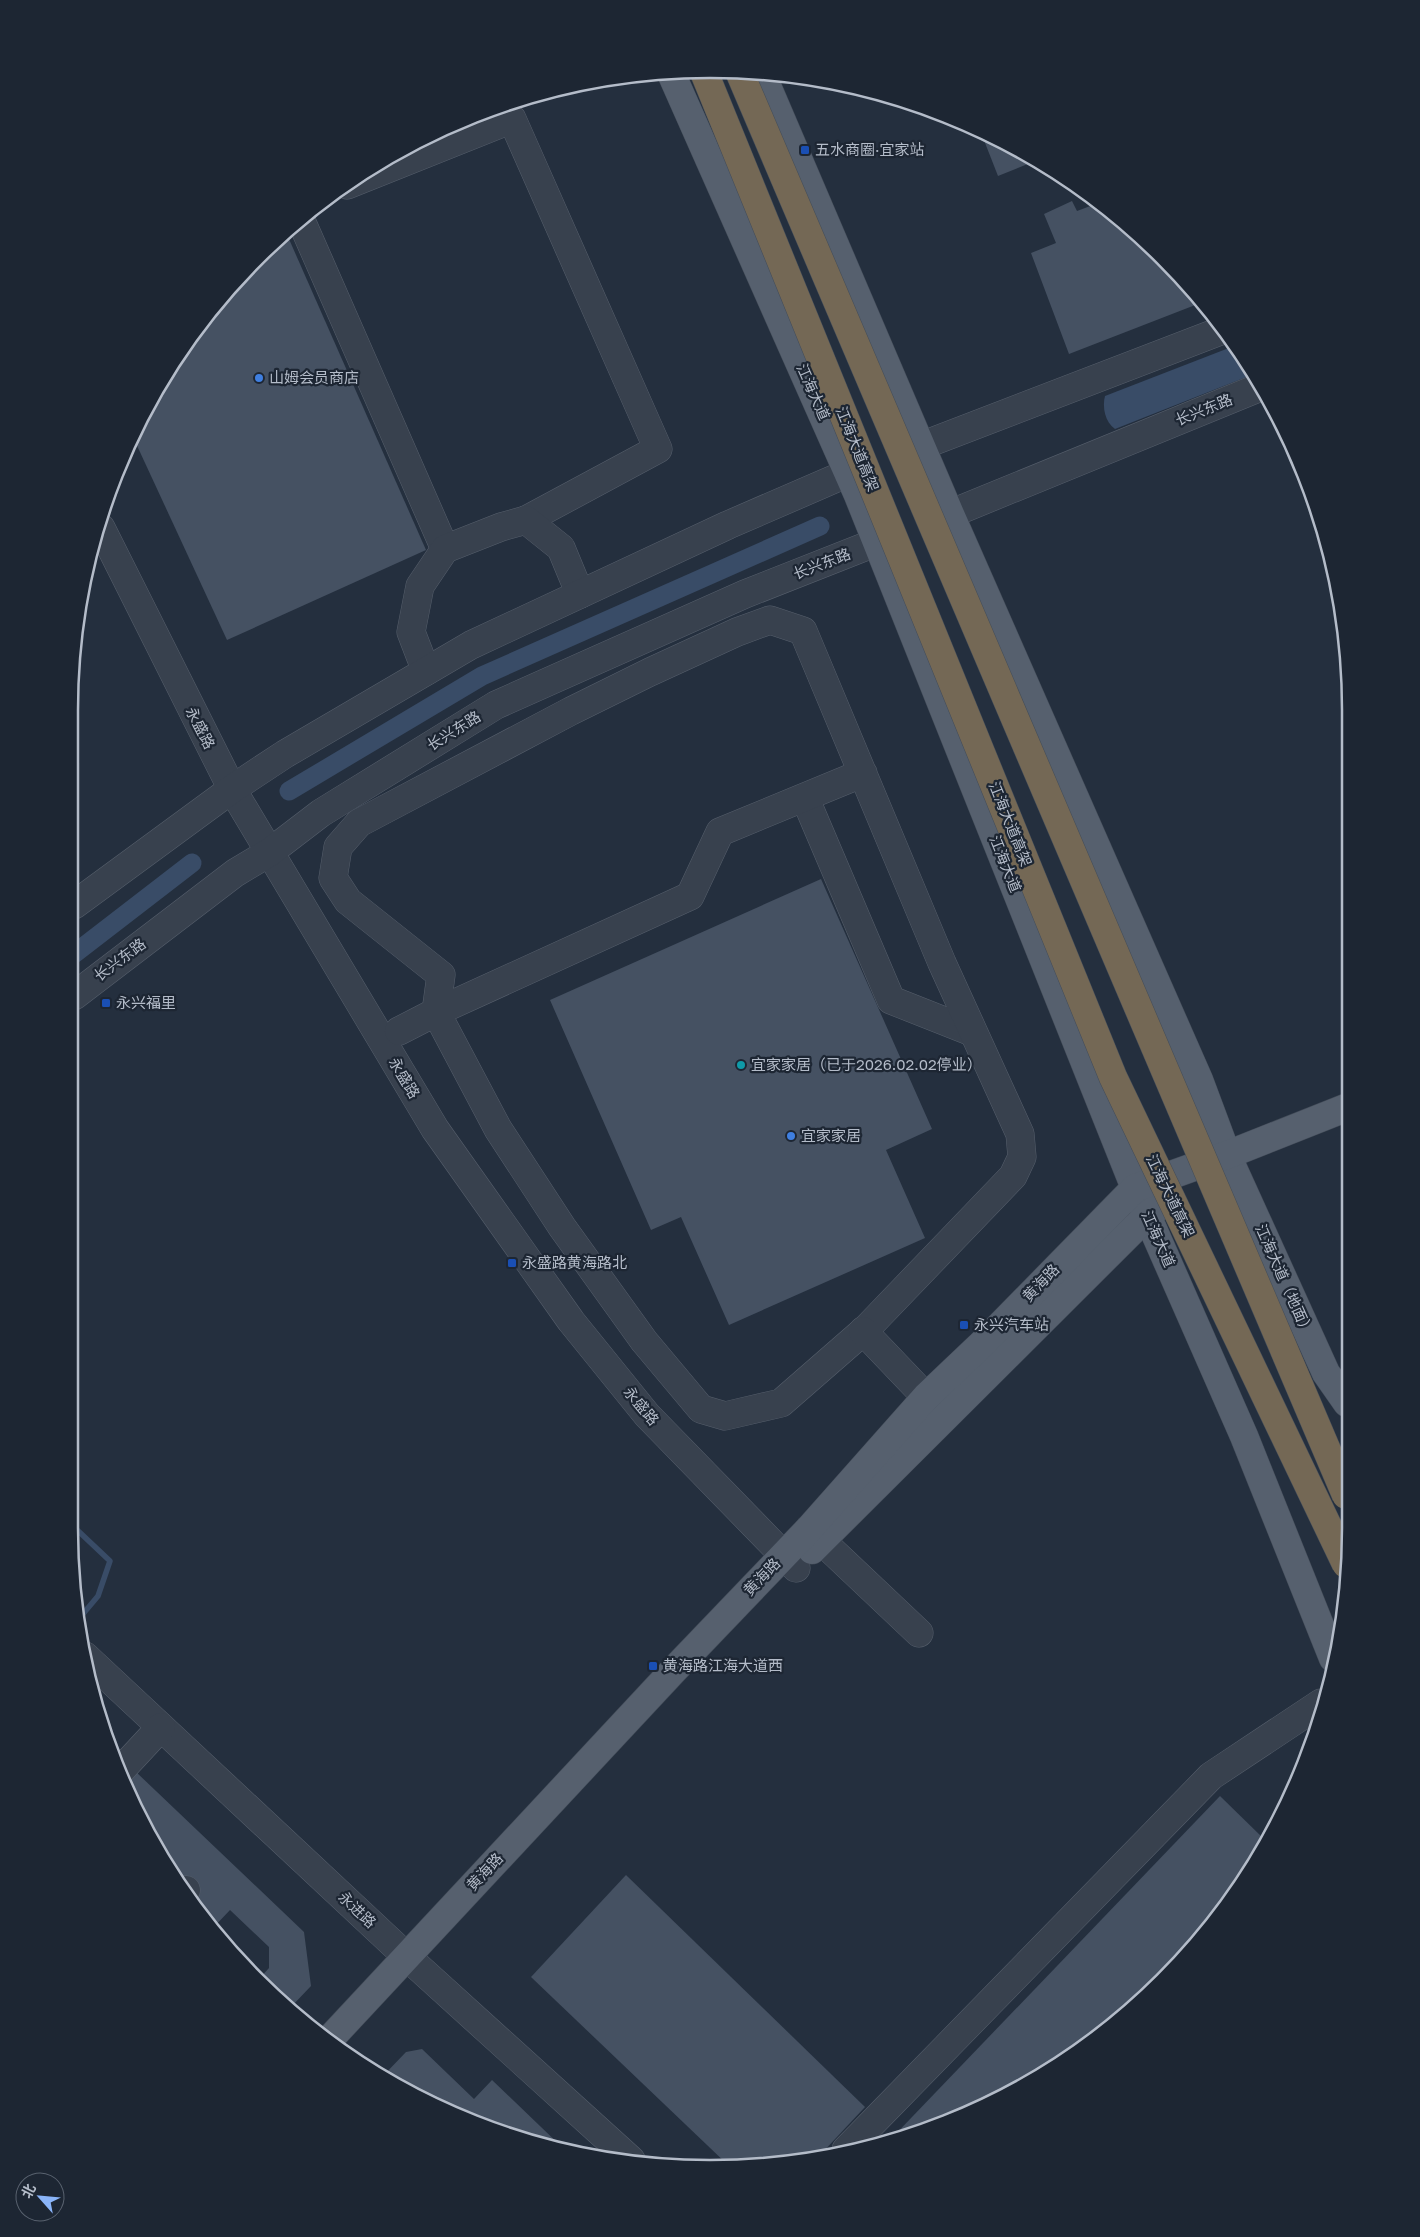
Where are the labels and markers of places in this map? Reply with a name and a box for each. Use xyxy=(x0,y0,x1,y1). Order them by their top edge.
place label: 五水商圈·宜家站 xyxy=(815,140,925,158)
marker: 五水商圈·宜家站 xyxy=(799,144,811,156)
place label: 山姆会员商店 xyxy=(269,368,359,386)
marker: 山姆会员商店 xyxy=(253,372,265,384)
place label: 永兴福里 xyxy=(116,993,176,1011)
marker: 永兴福里 xyxy=(100,997,112,1009)
place label: 宜家家居（已于2026.02.02停业） xyxy=(751,1055,982,1073)
marker: 宜家家居（已于2026.02.02停业） xyxy=(735,1059,747,1071)
place label: 宜家家居 xyxy=(801,1126,861,1144)
marker: 宜家家居 xyxy=(785,1130,797,1142)
place label: 永盛路黄海路北 xyxy=(522,1253,627,1271)
marker: 永盛路黄海路北 xyxy=(506,1257,518,1269)
place label: 永兴汽车站 xyxy=(974,1315,1049,1333)
marker: 永兴汽车站 xyxy=(958,1319,970,1331)
place label: 黄海路江海大道西 xyxy=(663,1656,783,1674)
marker: 黄海路江海大道西 xyxy=(647,1660,659,1672)

